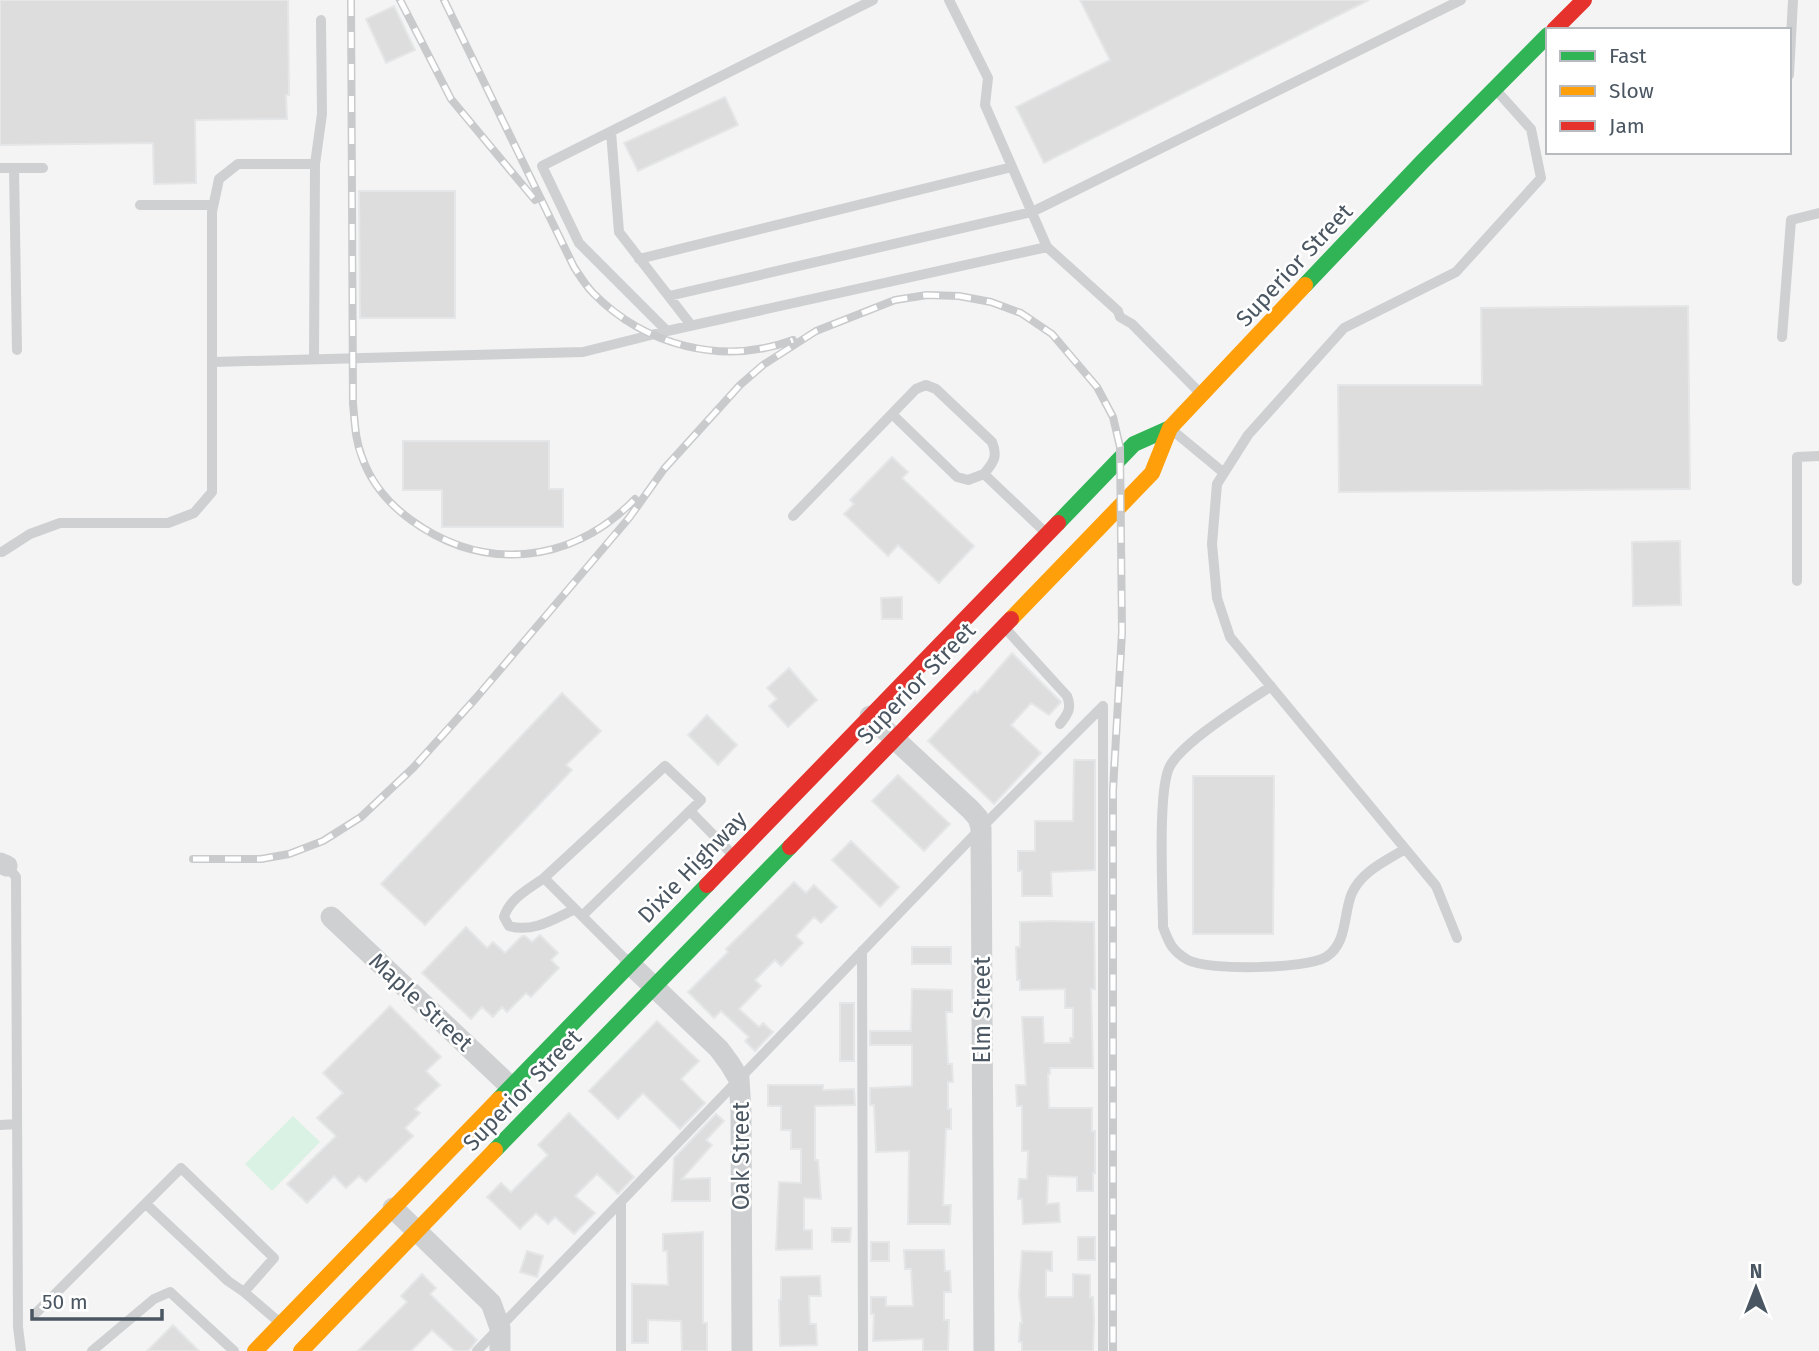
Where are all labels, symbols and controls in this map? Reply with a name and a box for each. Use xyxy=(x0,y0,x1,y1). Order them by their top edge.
legend xyxy=(1546,28,1791,154)
text: Fast xyxy=(1609,43,1647,69)
text: Slow xyxy=(1609,78,1654,104)
text: Jam xyxy=(1609,113,1645,139)
street label: Superior Street xyxy=(1230,197,1359,332)
street label: Superior Street xyxy=(851,616,982,750)
street label: Dixie Highway xyxy=(632,805,753,929)
street label: Maple Street xyxy=(363,947,479,1058)
street label: Elm Street xyxy=(968,956,996,1064)
street label: Superior Street xyxy=(457,1023,588,1157)
street label: Oak Street xyxy=(727,1101,755,1210)
north arrow xyxy=(1721,1253,1791,1323)
text: N xyxy=(1750,1260,1762,1283)
scale bar xyxy=(32,1278,161,1322)
text: 50 m xyxy=(42,1289,88,1315)

